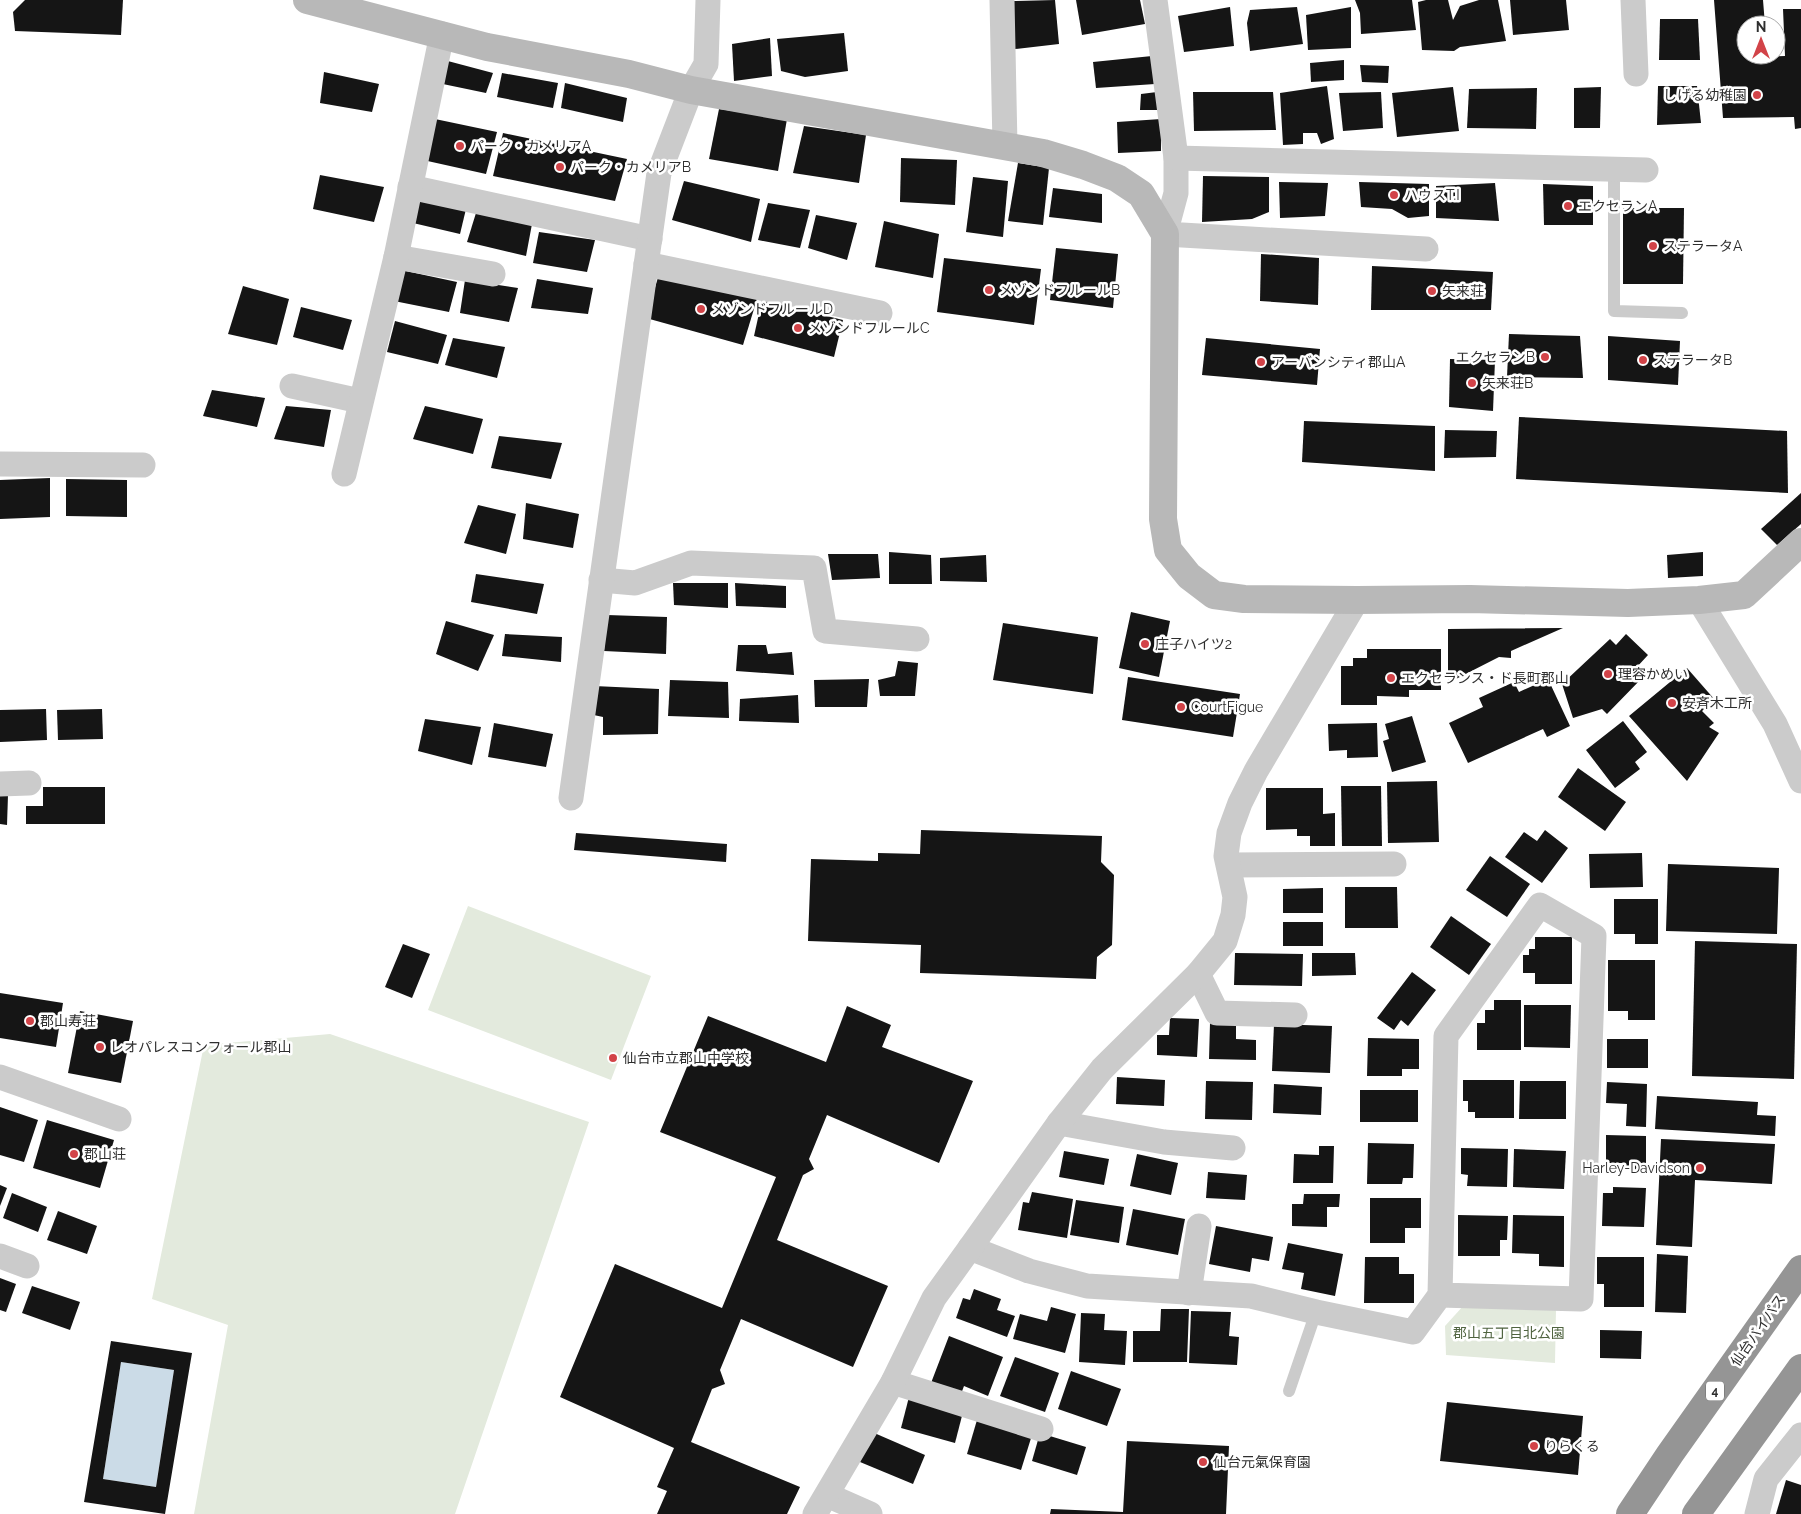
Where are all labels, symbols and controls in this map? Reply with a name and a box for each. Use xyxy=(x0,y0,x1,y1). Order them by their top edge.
north arrow xyxy=(1736,15,1786,65)
text: N xyxy=(1756,19,1766,35)
place label: しげる幼稚園 xyxy=(1663,87,1747,103)
marker: しげる幼稚園 xyxy=(1751,89,1763,101)
place label: パーク・カメリアA xyxy=(470,138,592,154)
marker: パーク・カメリアA xyxy=(454,140,466,152)
place label: パーク・カメリアB xyxy=(570,159,691,175)
marker: パーク・カメリアB xyxy=(554,161,566,173)
place label: ハウスT.I xyxy=(1404,187,1460,203)
marker: ハウスT.I xyxy=(1388,189,1400,201)
place label: エクセランA xyxy=(1578,198,1658,214)
marker: エクセランA xyxy=(1562,200,1574,212)
place label: ステラータA xyxy=(1663,238,1743,254)
marker: ステラータA xyxy=(1647,240,1659,252)
place label: メゾンドフルールB xyxy=(999,282,1120,298)
place label: 矢来荘 xyxy=(1442,283,1484,299)
marker: メゾンドフルールB xyxy=(983,284,995,296)
marker: 矢来荘 xyxy=(1426,285,1438,297)
place label: メゾンドフルールD xyxy=(711,301,833,317)
marker: メゾンドフルールD xyxy=(695,303,707,315)
place label: メゾンドフルールC xyxy=(808,320,930,336)
marker: メゾンドフルールC xyxy=(792,322,804,334)
place label: エクセランB xyxy=(1456,349,1535,365)
marker: エクセランB xyxy=(1539,351,1551,363)
place label: ステラータB xyxy=(1653,352,1732,368)
place label: アーバンシティ郡山A xyxy=(1271,354,1406,370)
marker: ステラータB xyxy=(1637,354,1649,366)
marker: アーバンシティ郡山A xyxy=(1255,356,1267,368)
place label: 矢来荘B xyxy=(1482,375,1533,391)
marker: 矢来荘B xyxy=(1466,377,1478,389)
place label: 庄子ハイツ2 xyxy=(1155,636,1232,652)
marker: 庄子ハイツ2 xyxy=(1139,638,1151,650)
place label: 理容かめい xyxy=(1618,666,1688,682)
marker: 理容かめい xyxy=(1602,668,1614,680)
place label: エクセランス・ド長町郡山 xyxy=(1401,670,1569,686)
marker: エクセランス・ド長町郡山 xyxy=(1385,672,1397,684)
place label: 安斉木工所 xyxy=(1682,695,1752,711)
marker: 安斉木工所 xyxy=(1666,697,1678,709)
place label: CourtFigue xyxy=(1191,699,1263,715)
marker: CourtFigue xyxy=(1175,701,1187,713)
place label: 郡山寿荘 xyxy=(40,1013,96,1029)
marker: 郡山寿荘 xyxy=(24,1015,36,1027)
place label: レオパレスコンフォール郡山 xyxy=(110,1039,292,1055)
marker: レオパレスコンフォール郡山 xyxy=(94,1041,106,1053)
place label: 仙台市立郡山中学校 xyxy=(623,1050,749,1066)
marker: 仙台市立郡山中学校 xyxy=(607,1052,619,1064)
place label: 郡山荘 xyxy=(84,1146,126,1162)
marker: 郡山荘 xyxy=(68,1148,80,1160)
place label: Harley-Davidson xyxy=(1582,1160,1690,1176)
marker: Harley-Davidson xyxy=(1694,1162,1706,1174)
street label: 仙台バイパス xyxy=(1727,1291,1789,1369)
park label: 郡山五丁目北公園 xyxy=(1453,1325,1565,1341)
road number: 4 xyxy=(1706,1382,1724,1400)
place label: りらくる xyxy=(1544,1438,1600,1454)
marker: りらくる xyxy=(1528,1440,1540,1452)
place label: 仙台元氣保育園 xyxy=(1213,1454,1311,1470)
marker: 仙台元氣保育園 xyxy=(1197,1456,1209,1468)

